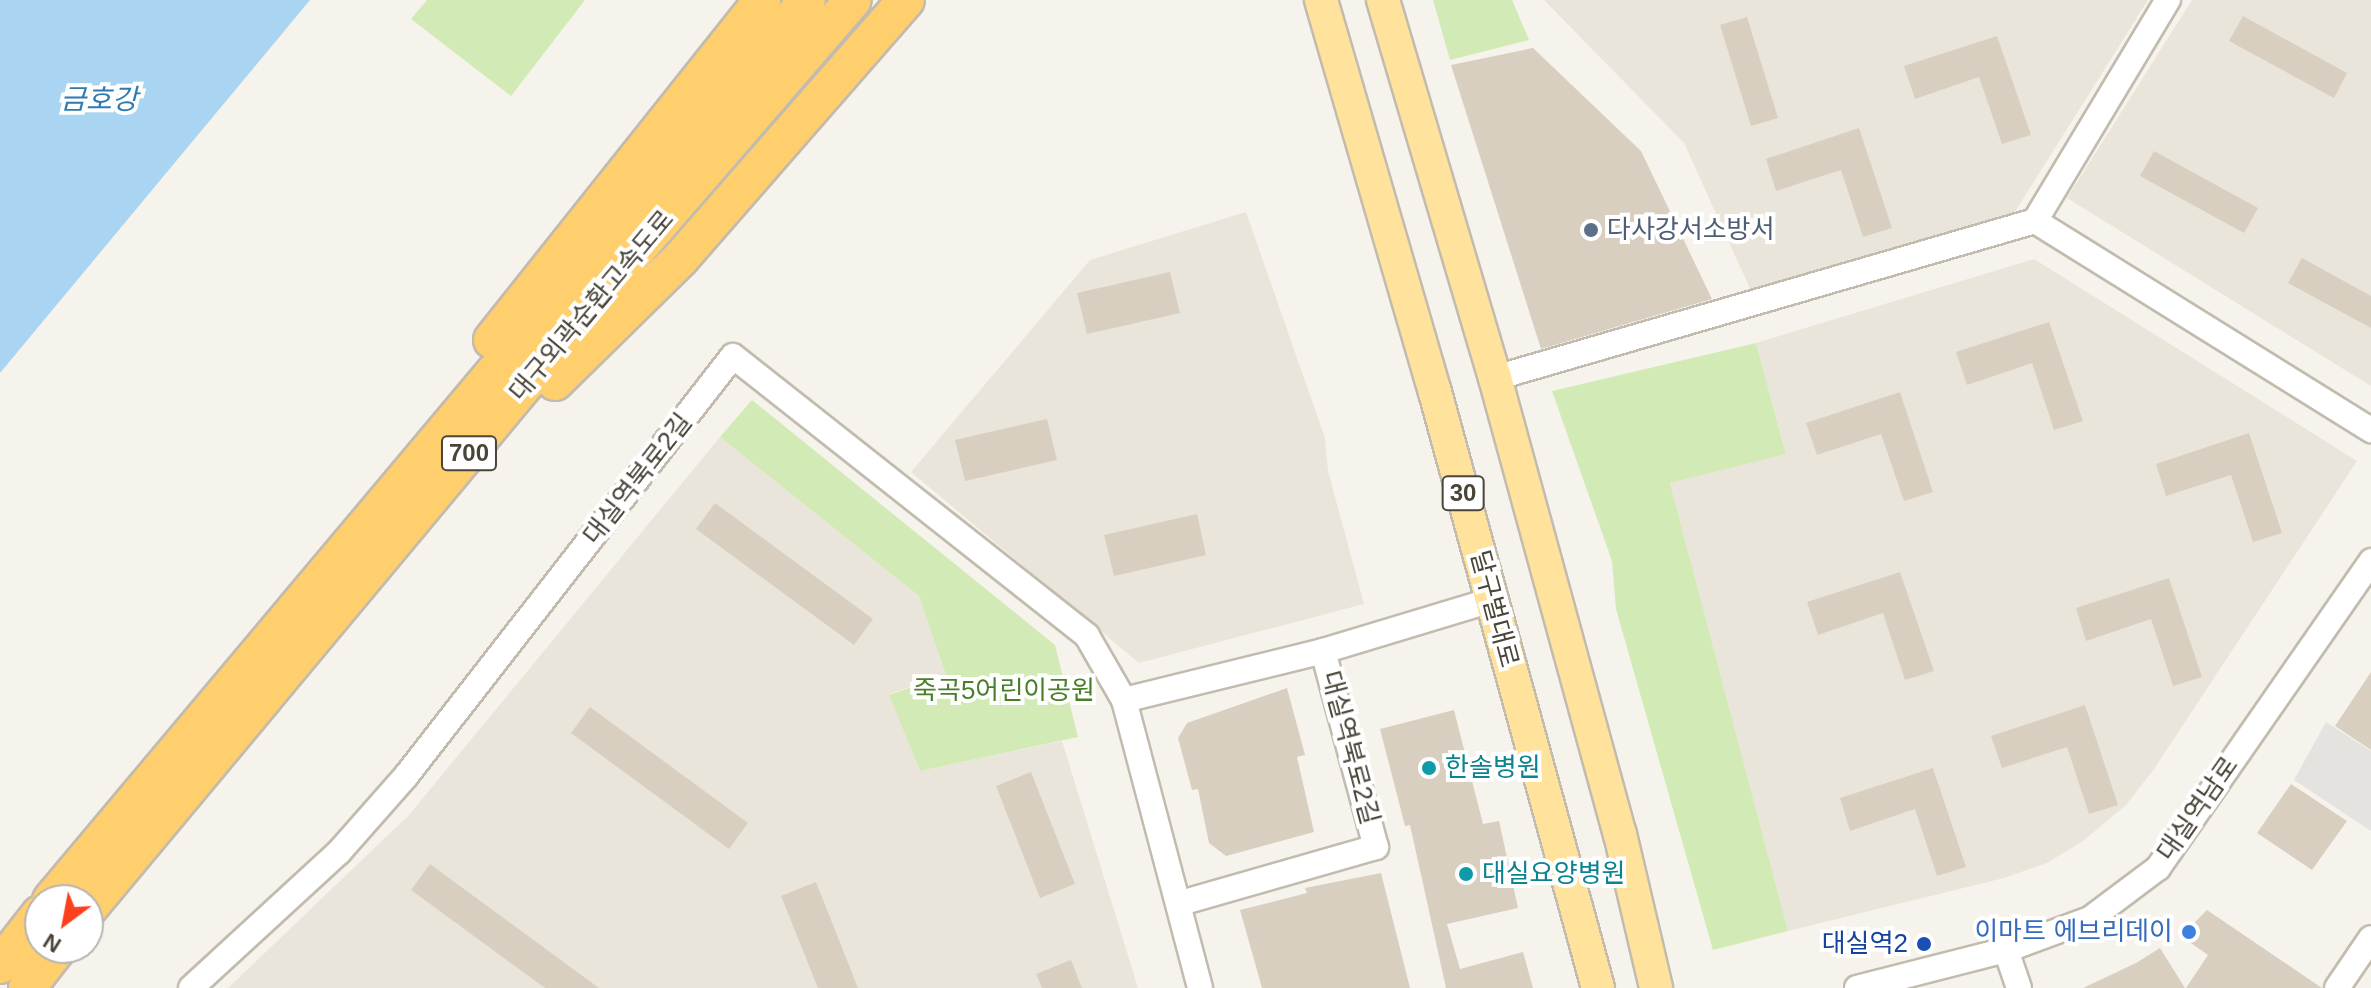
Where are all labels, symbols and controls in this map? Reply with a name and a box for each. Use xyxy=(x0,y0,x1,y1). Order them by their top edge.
water label: 금호강 xyxy=(60,83,138,117)
street label: 대구외곽순환고속도로 xyxy=(503,204,681,408)
place label: 다사강서소방서 xyxy=(1607,214,1774,246)
marker: 다사강서소방서 xyxy=(1582,221,1600,239)
street label: 대실역북로2길 xyxy=(577,407,699,551)
road number: 700 xyxy=(439,433,499,473)
road number: 30 xyxy=(1441,473,1485,513)
street label: 달구벌대로 xyxy=(1463,547,1525,671)
street label: 대실역북로2길 xyxy=(1314,668,1386,828)
park label: 죽곡5어린이공원 xyxy=(913,675,1095,707)
street label: 대실역남로 xyxy=(2151,751,2245,867)
place label: 한솔병원 xyxy=(1445,752,1541,784)
marker: 한솔병원 xyxy=(1420,759,1438,777)
place label: 대실요양병원 xyxy=(1482,858,1626,890)
marker: 대실요양병원 xyxy=(1457,865,1475,883)
north arrow xyxy=(24,884,104,964)
place label: 이마트 에브리데이 xyxy=(1974,916,2173,948)
marker: 이마트 에브리데이 xyxy=(2180,923,2198,941)
text: N xyxy=(39,928,65,958)
place label: 대실역2 xyxy=(1822,928,1908,960)
marker: 대실역2 xyxy=(1915,935,1933,953)

